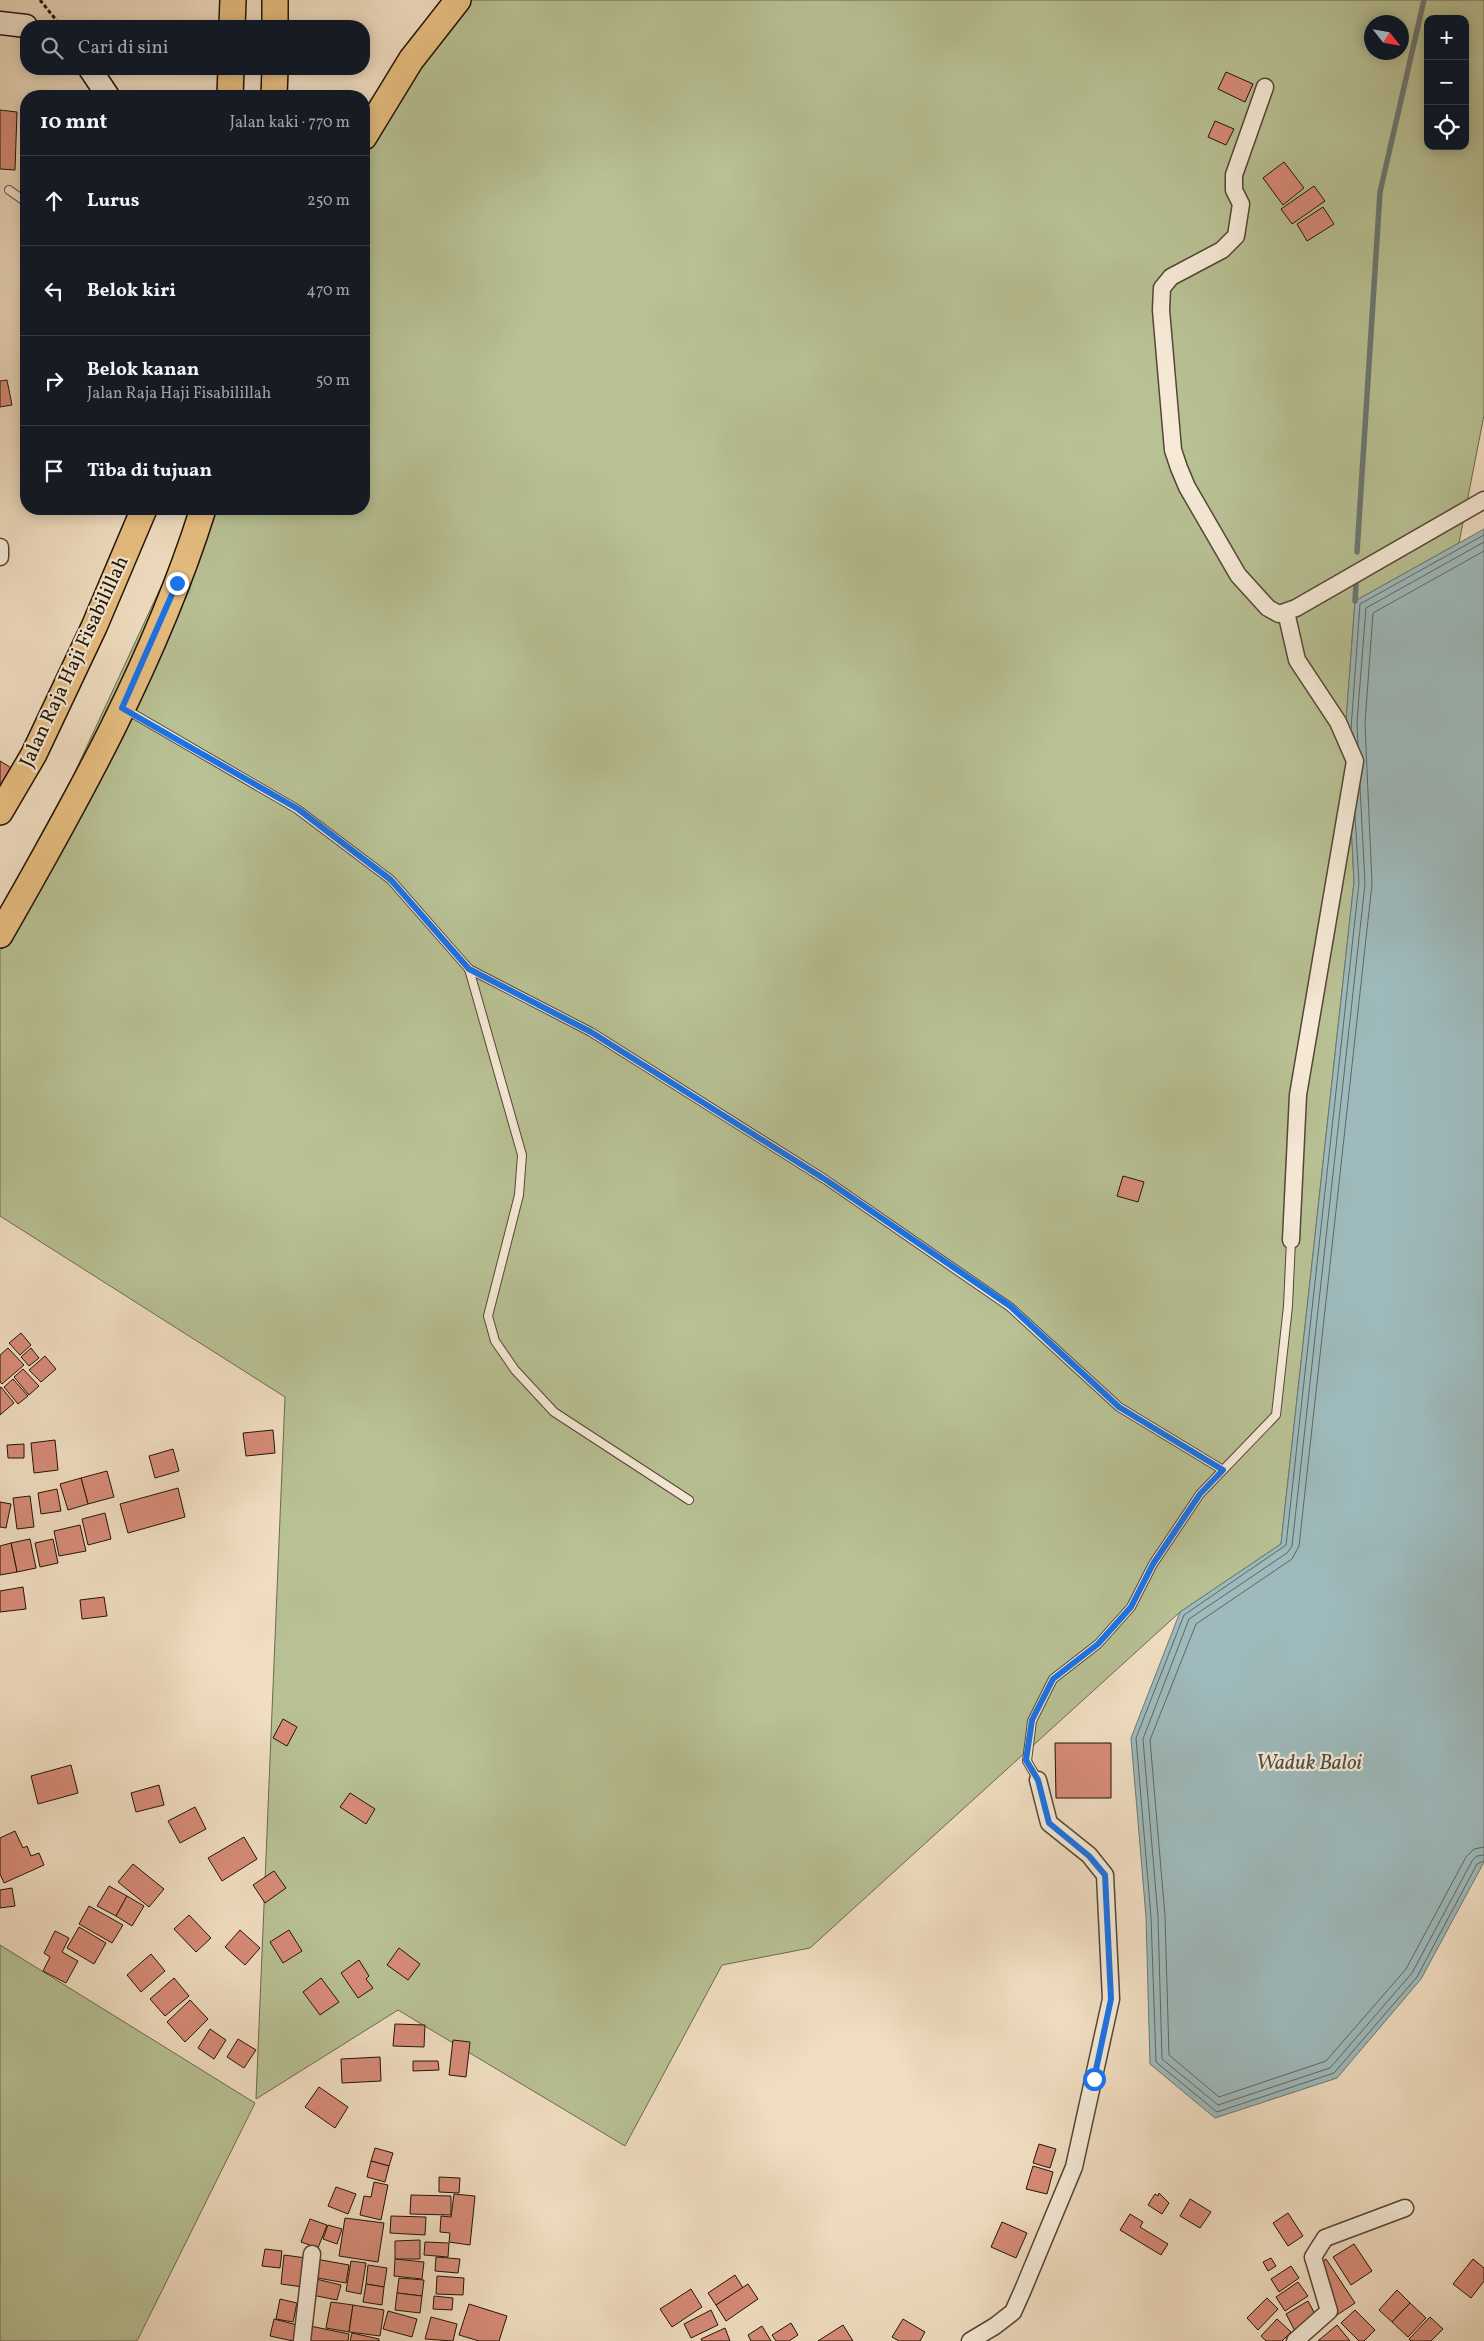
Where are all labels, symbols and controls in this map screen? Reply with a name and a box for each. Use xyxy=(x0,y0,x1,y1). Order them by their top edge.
north arrow xyxy=(1364,15,1409,60)
map controls xyxy=(1424,15,1469,150)
button: + xyxy=(1424,15,1469,60)
search box xyxy=(20,20,370,75)
icon: search xyxy=(38,34,66,62)
text: Cari di sini xyxy=(78,35,169,61)
button: − xyxy=(1424,60,1469,105)
button: locate xyxy=(1424,105,1469,150)
text: 10 mnt xyxy=(40,108,107,137)
text: Jalan kaki · 770 m xyxy=(230,112,350,134)
icon: ahead xyxy=(40,187,68,215)
text: Lurus xyxy=(87,188,139,214)
text: 250 m xyxy=(307,190,350,212)
icon: left xyxy=(40,277,68,305)
text: Belok kiri xyxy=(87,278,176,304)
text: 470 m xyxy=(306,280,350,302)
text: Belok kanan xyxy=(87,357,199,383)
icon: right xyxy=(40,367,68,395)
text: 50 m xyxy=(316,370,350,392)
text: Jalan Raja Haji Fisabilillah xyxy=(87,383,271,405)
icon: arrive xyxy=(40,457,68,485)
text: Tiba di tujuan xyxy=(87,458,212,484)
street label: Jalan Raja Haji Fisabilillah xyxy=(14,552,136,772)
route end xyxy=(166,572,189,595)
water label: Waduk Baloi xyxy=(1256,1749,1363,1778)
route start xyxy=(1083,2068,1106,2091)

